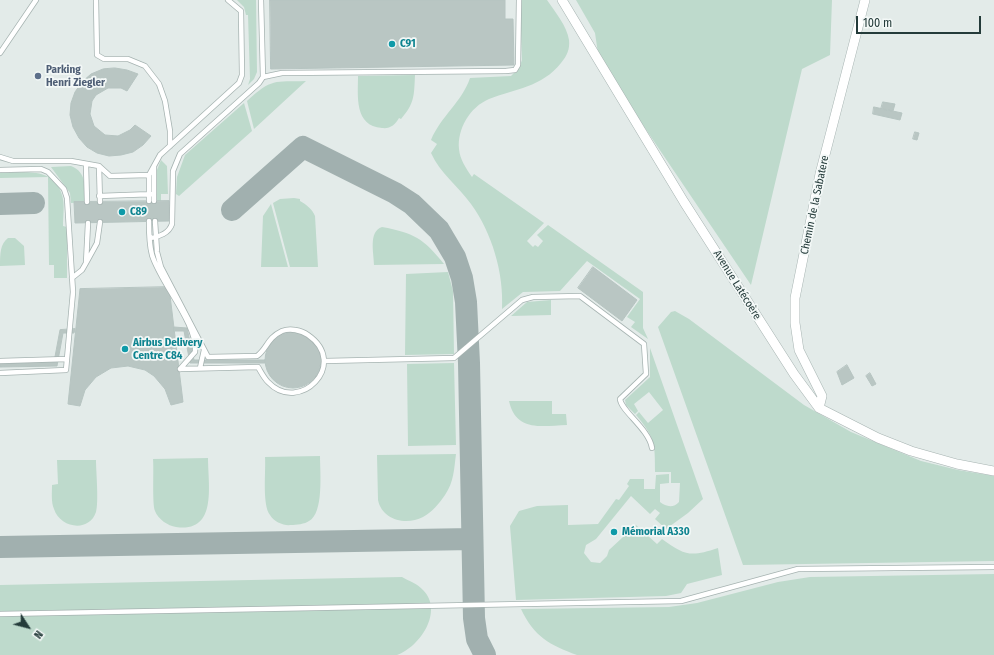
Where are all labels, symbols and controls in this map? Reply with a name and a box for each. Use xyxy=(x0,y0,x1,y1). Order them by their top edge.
scale bar xyxy=(858,8,983,34)
text: 100 m xyxy=(863,16,892,30)
place label: C91 xyxy=(400,37,416,51)
marker: C91 xyxy=(387,39,397,49)
place label: Parking Henri Ziegler xyxy=(46,63,105,89)
marker: Parking Henri Ziegler xyxy=(33,71,43,81)
street label: Chemin de la Sabatere xyxy=(798,154,832,256)
place label: C89 xyxy=(130,205,147,219)
marker: C89 xyxy=(117,207,127,217)
street label: Avenue Latécoère xyxy=(710,248,764,322)
place label: Airbus Delivery Centre C84 xyxy=(133,336,203,362)
marker: Airbus Delivery Centre C84 xyxy=(120,344,130,354)
place label: Mémorial A330 xyxy=(622,525,690,539)
marker: Mémorial A330 xyxy=(609,527,619,537)
north arrow xyxy=(8,607,48,647)
text: N xyxy=(31,628,45,641)

